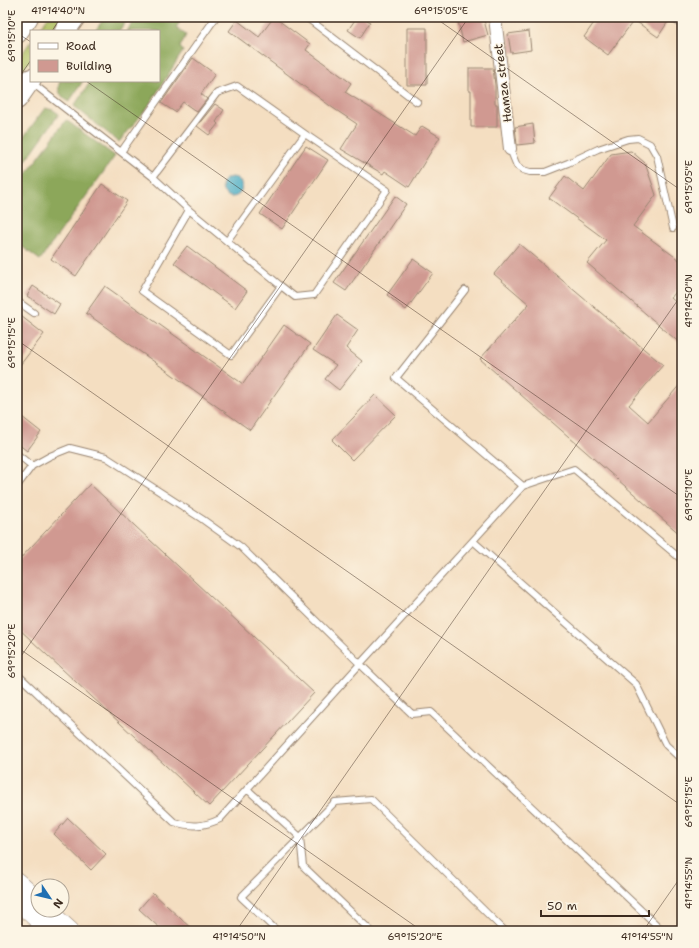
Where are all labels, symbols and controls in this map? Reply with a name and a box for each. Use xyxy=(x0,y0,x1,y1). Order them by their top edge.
text: 41°14'40"N xyxy=(31,4,85,17)
text: 69°15'05"E xyxy=(414,4,468,17)
text: 69°15'10"E xyxy=(5,10,18,62)
legend xyxy=(30,30,160,82)
text: Road xyxy=(66,38,97,54)
street label: Hamza street xyxy=(490,43,516,123)
text: Building xyxy=(66,58,112,74)
text: 69°15'05"E xyxy=(682,160,695,214)
text: 41°14'50"N xyxy=(682,274,695,328)
text: 69°15'15"E xyxy=(5,317,18,369)
text: 69°15'10"E xyxy=(682,469,695,521)
text: 69°15'20"E xyxy=(5,624,18,678)
text: 69°15'15"E xyxy=(682,776,695,828)
text: 41°14'55"N xyxy=(682,857,695,909)
north arrow xyxy=(30,878,70,918)
scale bar xyxy=(541,892,649,918)
text: N xyxy=(49,896,66,912)
text: 50 m xyxy=(547,898,577,914)
text: 41°14'50"N xyxy=(212,930,266,943)
text: 69°15'20"E xyxy=(388,930,442,943)
text: 41°14'55"N xyxy=(621,930,673,943)

